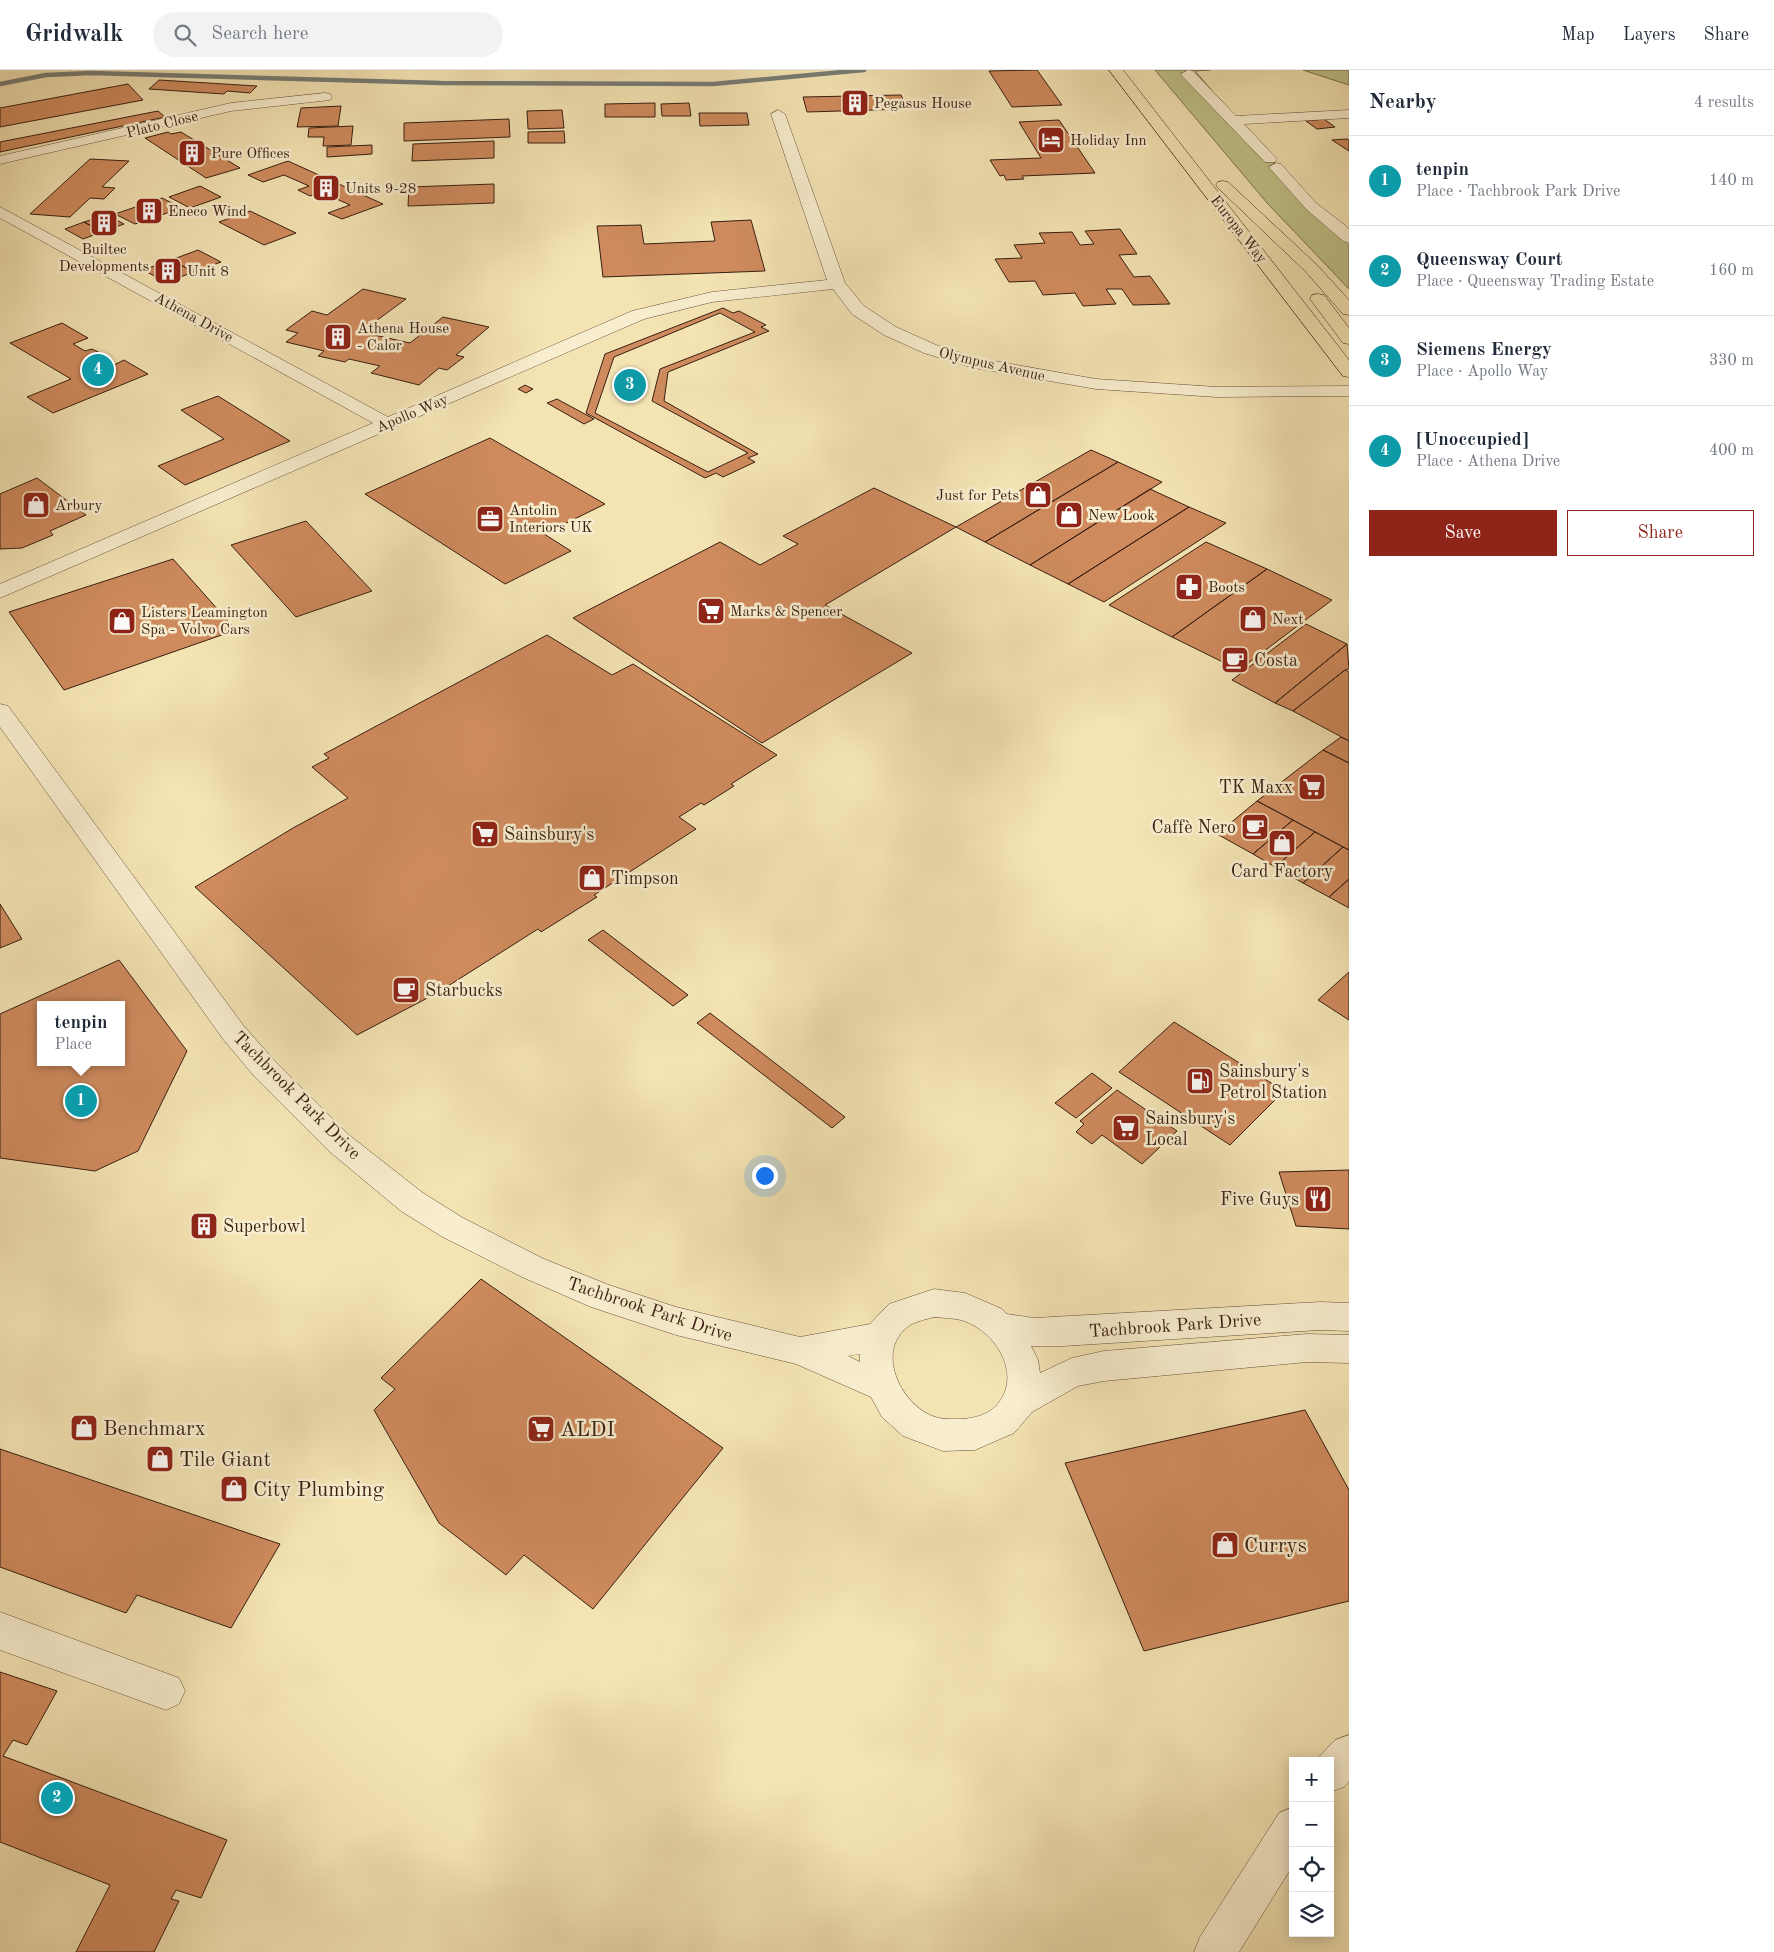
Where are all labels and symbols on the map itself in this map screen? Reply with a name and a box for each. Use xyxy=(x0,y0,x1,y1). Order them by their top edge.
building icon: Pegasus House xyxy=(840,88,870,118)
place label: Pegasus House xyxy=(874,97,972,112)
street label: Plato Close xyxy=(125,109,200,142)
hotel icon: Holiday Inn xyxy=(1036,125,1066,155)
place label: Holiday Inn xyxy=(1070,134,1147,149)
building icon: Pure Offices xyxy=(177,138,207,168)
place label: Pure Offices xyxy=(211,147,290,162)
building icon: Units 9-28 xyxy=(311,173,341,203)
place label: Units 9-28 xyxy=(345,182,416,197)
street label: Europa Way xyxy=(1207,193,1269,267)
building icon: Eneco Wind xyxy=(134,196,164,226)
place label: Eneco Wind xyxy=(168,205,247,220)
building icon: Builtec Developments xyxy=(89,208,119,238)
place label: Builtec Developments xyxy=(59,243,149,275)
building icon: Unit 8 xyxy=(153,256,183,286)
place label: Unit 8 xyxy=(187,265,229,280)
street label: Athena Drive xyxy=(151,291,235,346)
building icon: Athena House - Calor xyxy=(323,322,353,352)
place label: Athena House - Calor xyxy=(357,322,449,354)
street label: Olympus Avenue xyxy=(937,346,1046,385)
pin: 4 xyxy=(82,351,114,389)
pin: 3 xyxy=(614,366,646,404)
street label: Apollo Way xyxy=(375,393,451,436)
shop icon: Just for Pets xyxy=(1023,480,1053,510)
place label: Just for Pets xyxy=(936,489,1019,504)
shop icon: Arbury xyxy=(21,490,51,520)
place label: Arbury xyxy=(55,499,102,514)
shop icon: New Look xyxy=(1054,500,1084,530)
office icon: Antolin Interiors UK xyxy=(475,504,505,534)
place label: Antolin Interiors UK xyxy=(509,504,593,536)
place label: New Look xyxy=(1088,509,1155,524)
pharmacy icon: Boots xyxy=(1174,572,1204,602)
place label: Boots xyxy=(1208,581,1245,596)
supermarket icon: Marks & Spencer xyxy=(696,596,726,626)
shop icon: Next xyxy=(1238,604,1268,634)
place label: Marks & Spencer xyxy=(730,605,842,620)
shop icon: Listers Leamington Spa - Volvo Cars xyxy=(107,606,137,636)
place label: Listers Leamington Spa - Volvo Cars xyxy=(141,606,268,638)
place label: Next xyxy=(1272,613,1304,628)
cafe icon: Costa xyxy=(1220,645,1250,675)
place label: Costa xyxy=(1254,652,1298,670)
supermarket icon: TK Maxx xyxy=(1297,772,1327,802)
place label: TK Maxx xyxy=(1219,779,1293,797)
cafe icon: Caffè Nero xyxy=(1240,812,1270,842)
supermarket icon: Sainsbury's xyxy=(470,819,500,849)
place label: Caffè Nero xyxy=(1151,819,1236,837)
place label: Sainsbury's xyxy=(504,826,595,844)
shop icon: Card Factory xyxy=(1267,828,1297,858)
shop icon: Timpson xyxy=(577,863,607,893)
place label: Card Factory xyxy=(1231,863,1334,881)
place label: Timpson xyxy=(611,870,679,888)
cafe icon: Starbucks xyxy=(391,975,421,1005)
place label: Starbucks xyxy=(425,982,503,1000)
street label: Tachbrook Park Drive xyxy=(229,1028,364,1163)
place label: Sainsbury's Petrol Station xyxy=(1219,1063,1328,1102)
fuel station icon: Sainsbury's Petrol Station xyxy=(1185,1066,1215,1096)
pin: 1 xyxy=(65,1082,97,1120)
place label: Sainsbury's Local xyxy=(1145,1110,1236,1149)
supermarket icon: Sainsbury's Local xyxy=(1111,1113,1141,1143)
your location xyxy=(752,1163,778,1189)
restaurant icon: Five Guys xyxy=(1303,1184,1333,1214)
place label: Five Guys xyxy=(1220,1191,1299,1209)
building icon: Superbowl xyxy=(189,1211,219,1241)
place label: Superbowl xyxy=(223,1218,306,1236)
street label: Tachbrook Park Drive xyxy=(565,1275,735,1345)
street label: Tachbrook Park Drive xyxy=(1088,1311,1262,1341)
shop icon: Benchmarx xyxy=(69,1413,99,1443)
supermarket icon: ALDI xyxy=(526,1414,556,1444)
place label: Benchmarx xyxy=(103,1419,206,1440)
place label: ALDI xyxy=(560,1420,615,1441)
shop icon: Tile Giant xyxy=(145,1444,175,1474)
place label: Tile Giant xyxy=(179,1450,271,1471)
shop icon: City Plumbing xyxy=(219,1474,249,1504)
place label: City Plumbing xyxy=(253,1480,385,1501)
shop icon: Currys xyxy=(1210,1530,1240,1560)
place label: Currys xyxy=(1244,1536,1307,1557)
pin: 2 xyxy=(41,1779,73,1817)

